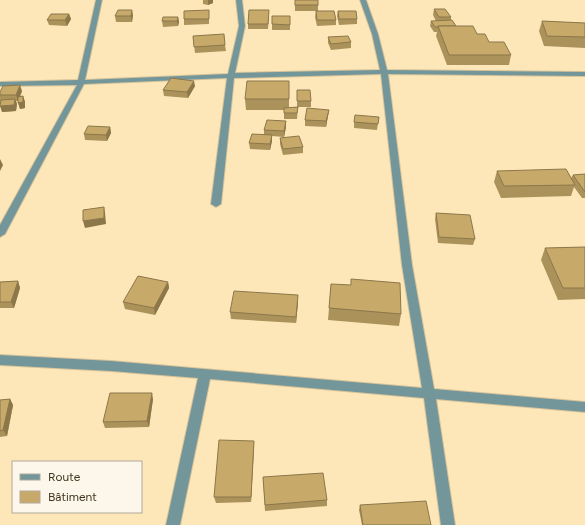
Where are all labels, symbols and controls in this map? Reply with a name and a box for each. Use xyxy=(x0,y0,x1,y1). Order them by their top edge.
legend xyxy=(12,461,142,513)
text: Route xyxy=(48,470,81,484)
text: Bâtiment xyxy=(48,490,97,504)

